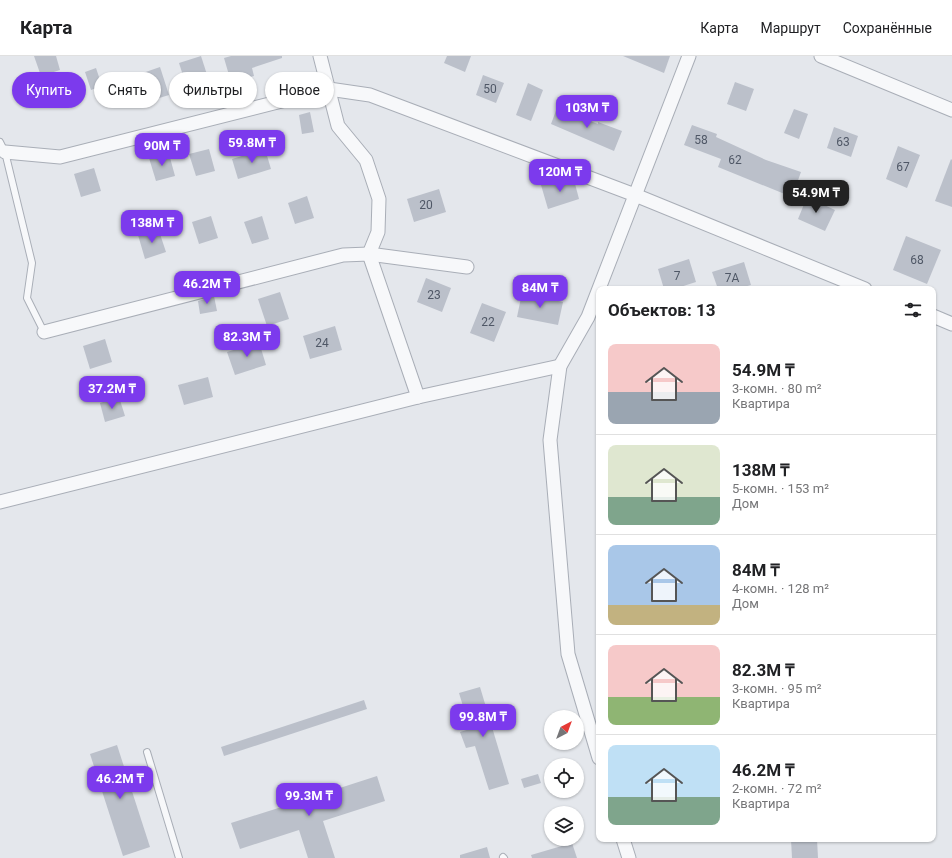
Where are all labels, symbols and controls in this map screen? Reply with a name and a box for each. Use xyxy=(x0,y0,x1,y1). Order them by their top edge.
text: Карта xyxy=(20,16,72,39)
text: Карта xyxy=(700,20,739,36)
text: Маршрут xyxy=(761,20,821,36)
text: Сохранённые xyxy=(843,20,932,36)
chip: Купить xyxy=(12,72,86,108)
chip: Снять xyxy=(94,72,161,108)
chip: Фильтры xyxy=(169,72,257,108)
chip: Новое xyxy=(265,72,334,108)
house number: 50 xyxy=(483,82,497,96)
pin: 103M ₸ xyxy=(554,95,620,129)
text: 103M ₸ xyxy=(565,100,609,115)
pin: 59.8M ₸ xyxy=(215,130,289,164)
pin: 90M ₸ xyxy=(134,133,190,167)
house number: 58 xyxy=(694,133,708,147)
text: 59.8M ₸ xyxy=(228,135,276,150)
house number: 63 xyxy=(836,135,850,149)
text: 90M ₸ xyxy=(144,138,180,153)
house number: 62 xyxy=(728,153,742,167)
pin: 120M ₸ xyxy=(527,159,593,193)
house number: 67 xyxy=(896,160,910,174)
text: 120M ₸ xyxy=(538,164,582,179)
pin: 54.9M ₸ xyxy=(779,180,853,214)
text: 54.9M ₸ xyxy=(792,185,840,200)
house number: 20 xyxy=(419,198,433,212)
pin: 138M ₸ xyxy=(119,210,185,244)
text: 138M ₸ xyxy=(130,215,174,230)
house number: 68 xyxy=(910,253,924,267)
house number: 7 xyxy=(674,269,681,283)
pin: 46.2M ₸ xyxy=(170,271,244,305)
house number: 7А xyxy=(725,271,739,285)
pin: 84M ₸ xyxy=(512,275,568,309)
text: 46.2M ₸ xyxy=(183,276,231,291)
text: 84M ₸ xyxy=(522,280,558,295)
house number: 23 xyxy=(427,288,441,302)
icon: filters xyxy=(902,299,924,321)
text: Объектов: 13 xyxy=(608,300,715,320)
house number: 22 xyxy=(481,315,495,329)
pin: 82.3M ₸ xyxy=(210,324,284,358)
text: 82.3M ₸ xyxy=(223,329,271,344)
house number: 24 xyxy=(315,336,329,350)
icon: home xyxy=(640,360,688,408)
text: 54.9M ₸ xyxy=(732,360,795,380)
pin: 37.2M ₸ xyxy=(75,376,149,410)
text: 37.2M ₸ xyxy=(88,381,136,396)
text: 3-комн. · 80 m² xyxy=(732,381,822,396)
text: Квартира xyxy=(732,396,790,411)
text: 138M ₸ xyxy=(732,460,790,480)
icon: home xyxy=(640,461,688,509)
text: 5-комн. · 153 m² xyxy=(732,481,829,496)
text: Дом xyxy=(732,496,759,511)
text: 84M ₸ xyxy=(732,560,780,580)
icon: home xyxy=(640,561,688,609)
text: 4-комн. · 128 m² xyxy=(732,581,829,596)
text: Дом xyxy=(732,596,759,611)
text: 82.3M ₸ xyxy=(732,660,795,680)
icon: home xyxy=(640,661,688,709)
text: 3-комн. · 95 m² xyxy=(732,681,822,696)
text: Квартира xyxy=(732,696,790,711)
pin: 99.8M ₸ xyxy=(446,704,520,738)
text: 99.8M ₸ xyxy=(459,709,507,724)
north arrow xyxy=(544,710,584,750)
map controls xyxy=(544,710,584,846)
button: locate xyxy=(544,758,584,798)
text: 46.2M ₸ xyxy=(732,760,795,780)
icon: home xyxy=(640,761,688,809)
pin: 46.2M ₸ xyxy=(83,766,157,800)
text: 46.2M ₸ xyxy=(96,771,144,786)
text: 2-комн. · 72 m² xyxy=(732,781,822,796)
pin: 99.3M ₸ xyxy=(272,783,346,817)
text: 99.3M ₸ xyxy=(285,788,333,803)
text: Квартира xyxy=(732,796,790,811)
button: layers xyxy=(544,806,584,846)

